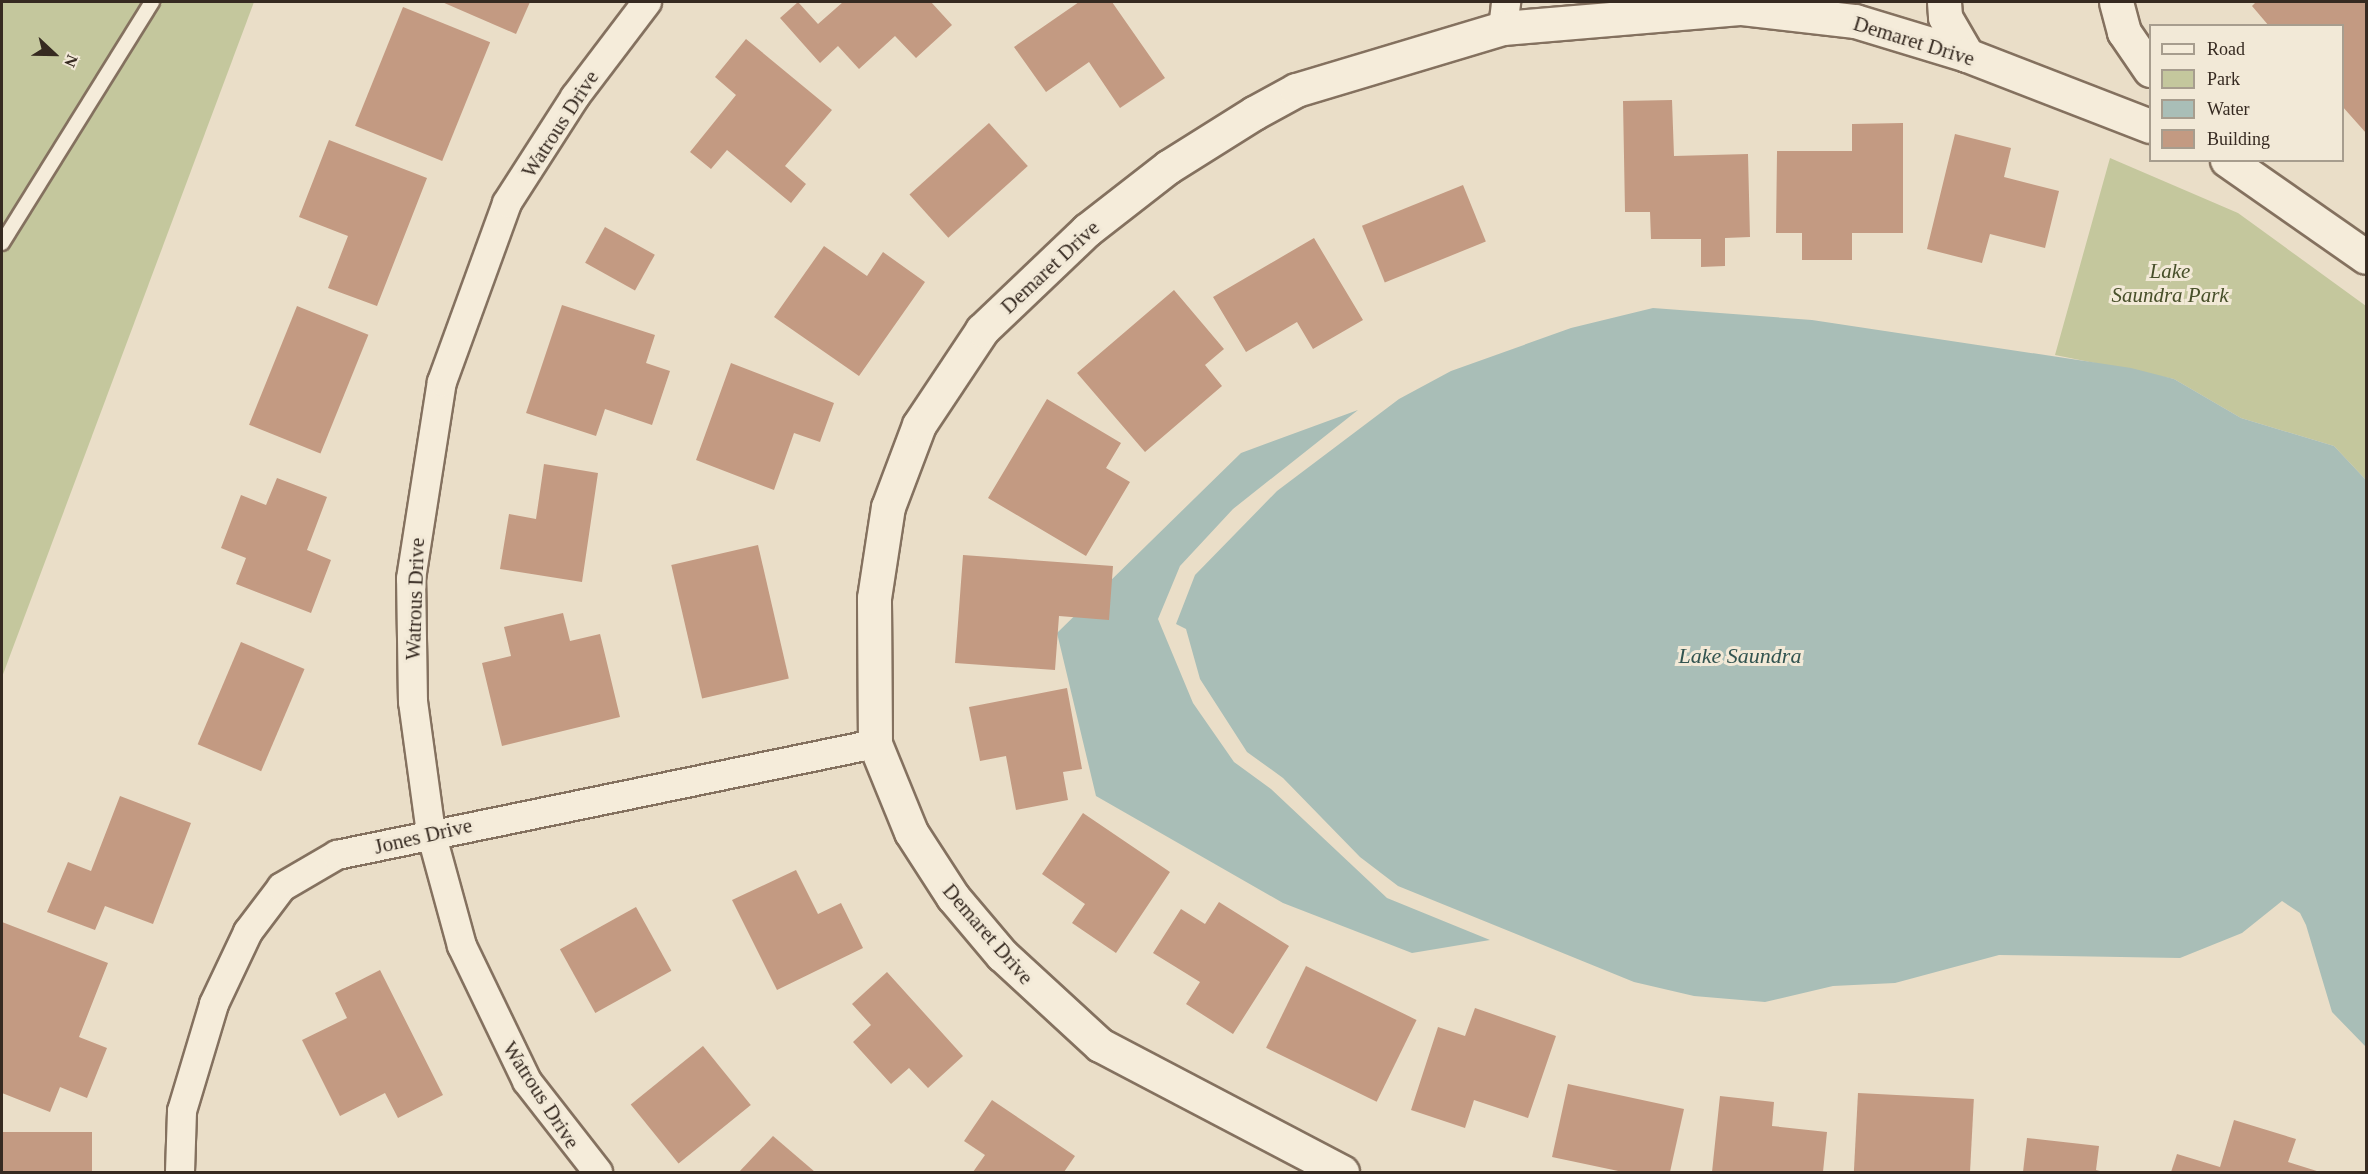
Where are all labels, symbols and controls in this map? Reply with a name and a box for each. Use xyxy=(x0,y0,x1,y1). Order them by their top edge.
street label: Demaret Drive xyxy=(1850,11,1978,71)
north arrow xyxy=(24,24,84,84)
legend xyxy=(2149,24,2344,162)
text: Road xyxy=(2207,39,2245,59)
text: N xyxy=(61,52,81,69)
street label: Watrous Drive xyxy=(516,66,604,182)
text: Park xyxy=(2207,69,2240,89)
text: Water xyxy=(2207,99,2250,119)
text: Building xyxy=(2207,129,2270,149)
street label: Demaret Drive xyxy=(996,215,1104,319)
park label: Lake Saundra Park xyxy=(2111,258,2229,308)
street label: Watrous Drive xyxy=(400,537,430,661)
water label: Lake Saundra xyxy=(1679,643,1801,669)
street label: Jones Drive xyxy=(372,813,474,859)
street label: Demaret Drive xyxy=(937,878,1039,990)
street label: Watrous Drive xyxy=(497,1037,585,1153)

